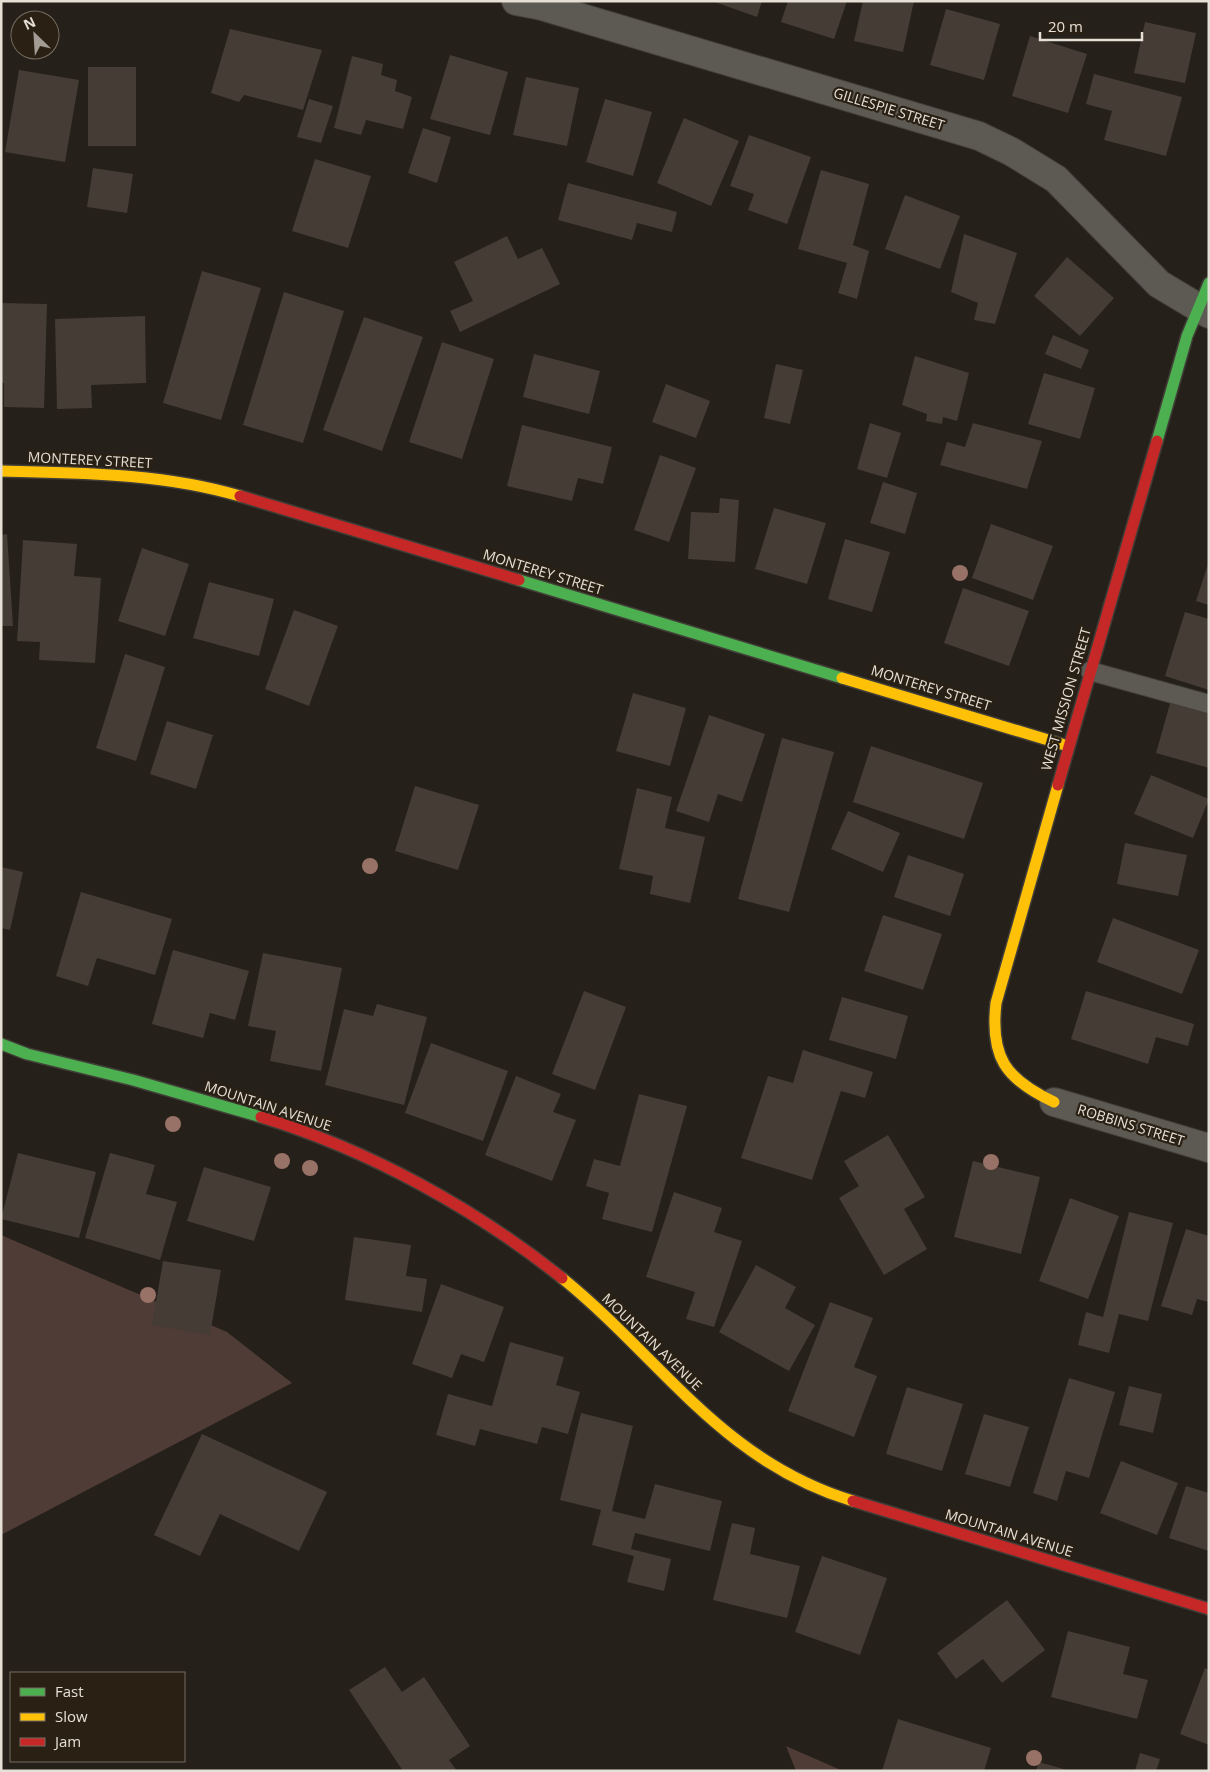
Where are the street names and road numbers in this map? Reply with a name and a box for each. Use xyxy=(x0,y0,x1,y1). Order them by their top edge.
street label: GILLESPIE STREET xyxy=(831,83,947,135)
street label: MONTEREY STREET xyxy=(27,447,153,472)
street label: MONTEREY STREET xyxy=(481,544,606,599)
street label: WEST MISSION STREET xyxy=(1036,625,1095,773)
street label: MONTEREY STREET xyxy=(869,660,994,715)
street label: MOUNTAIN AVENUE xyxy=(202,1076,334,1135)
street label: ROBBINS STREET xyxy=(1075,1099,1187,1150)
street label: MOUNTAIN AVENUE xyxy=(598,1289,707,1394)
street label: MOUNTAIN AVENUE xyxy=(943,1504,1075,1561)

